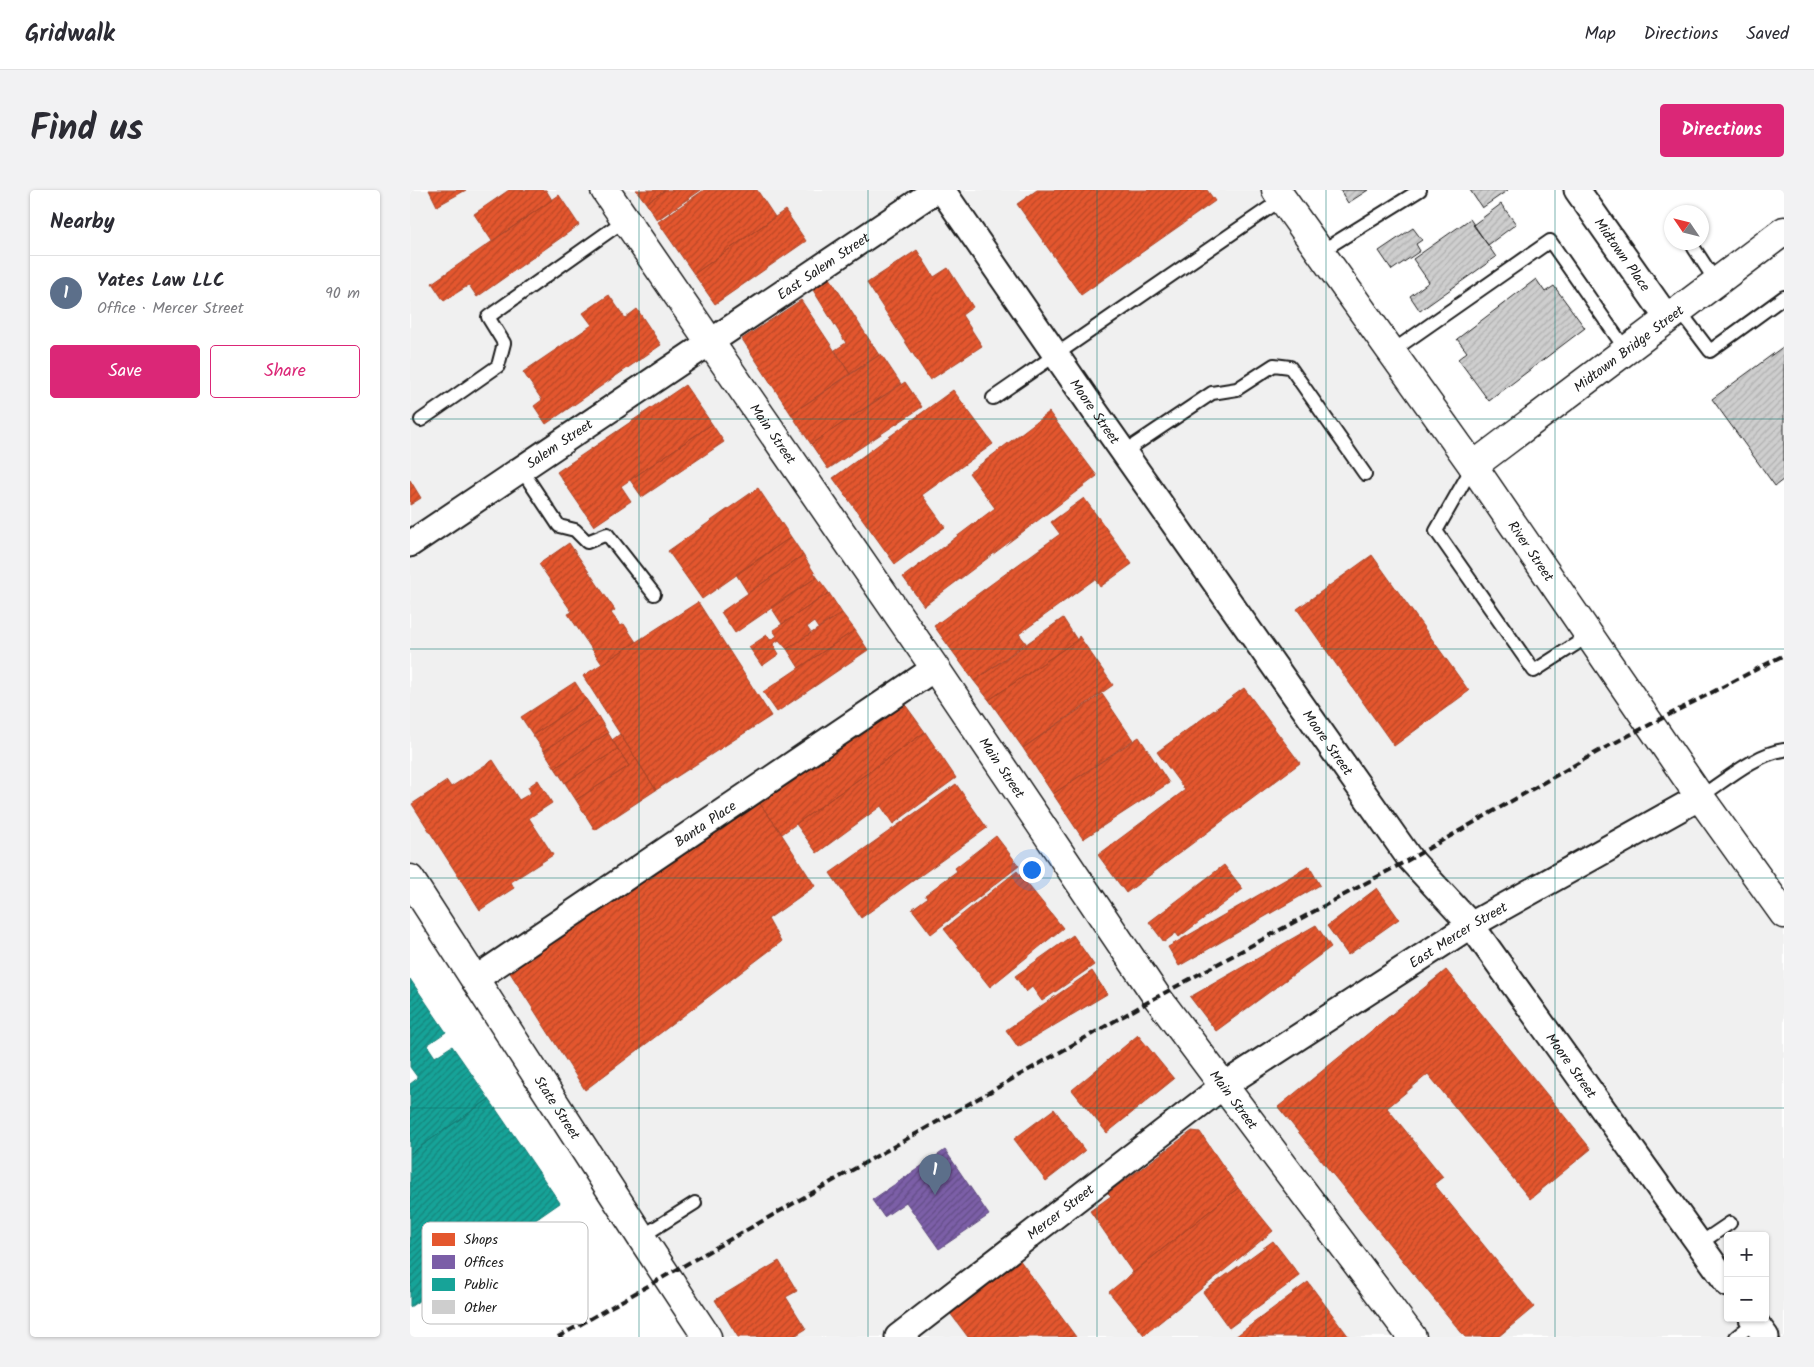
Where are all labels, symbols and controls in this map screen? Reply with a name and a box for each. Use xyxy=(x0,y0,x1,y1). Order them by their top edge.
text: Gridwalk xyxy=(25,15,115,54)
text: Map xyxy=(1584,20,1616,49)
text: Directions xyxy=(1644,20,1718,49)
text: Saved xyxy=(1746,20,1789,49)
text: Find us xyxy=(30,102,143,158)
button: Directions xyxy=(1660,104,1784,157)
north arrow xyxy=(1664,205,1709,250)
text: Nearby xyxy=(50,206,115,239)
street label: Midtown Place xyxy=(1588,214,1656,297)
street label: East Salem Street xyxy=(773,227,875,306)
text: Yates Law LLC xyxy=(97,266,225,296)
text: 1 xyxy=(64,281,68,306)
text: 90 m xyxy=(325,281,360,306)
text: Office · Mercer Street xyxy=(97,296,244,321)
street label: Midtown Bridge Street xyxy=(1569,300,1690,398)
button: Save xyxy=(50,345,200,398)
button: Share xyxy=(210,345,360,398)
street label: Moore Street xyxy=(1063,374,1125,450)
street label: Main Street xyxy=(744,399,801,470)
street label: Salem Street xyxy=(522,414,598,475)
street label: River Street xyxy=(1502,517,1559,587)
street label: Moore Street xyxy=(1296,706,1358,781)
street label: Main Street xyxy=(973,733,1030,804)
street label: Banta Place xyxy=(670,795,742,853)
your location xyxy=(1019,857,1045,883)
street label: East Mercer Street xyxy=(1405,897,1512,974)
street label: Moore Street xyxy=(1540,1029,1602,1104)
street label: Main Street xyxy=(1203,1066,1263,1135)
street label: State Street xyxy=(528,1072,586,1145)
pin: 1 xyxy=(919,1154,951,1195)
street label: Mercer Street xyxy=(1022,1179,1100,1246)
legend xyxy=(422,1222,588,1324)
text: Shops xyxy=(464,1229,498,1251)
map controls xyxy=(1724,1232,1769,1322)
button: + xyxy=(1724,1232,1769,1277)
text: Offices xyxy=(464,1252,504,1274)
text: Public xyxy=(464,1274,499,1296)
button: − xyxy=(1724,1277,1769,1322)
text: Other xyxy=(464,1297,498,1319)

